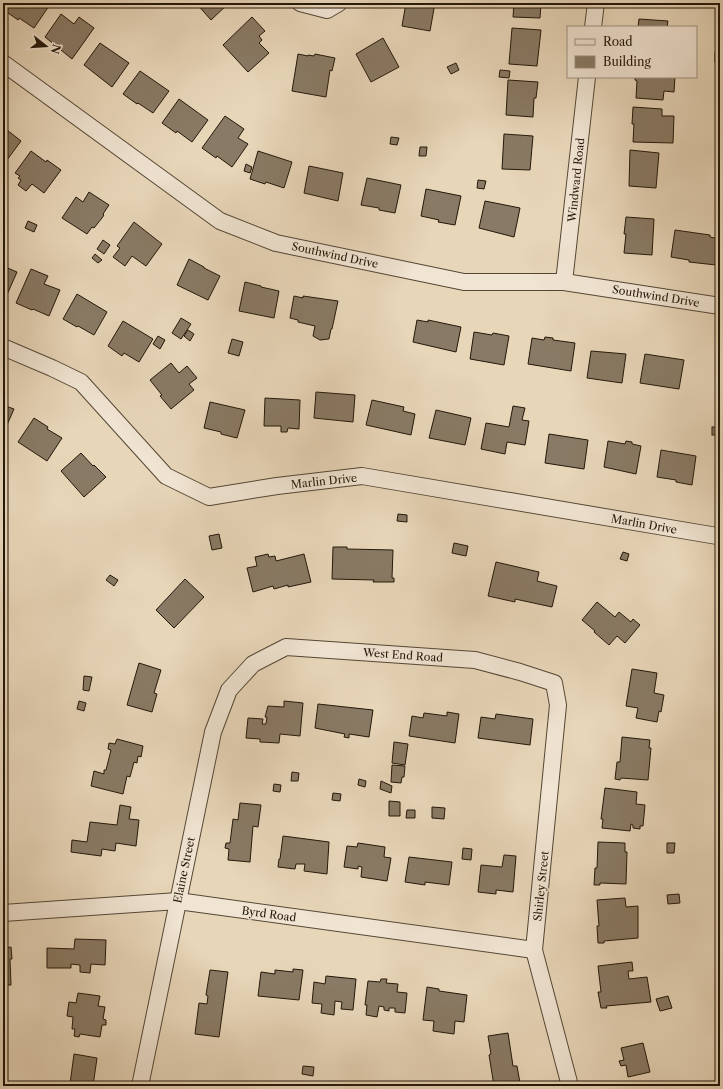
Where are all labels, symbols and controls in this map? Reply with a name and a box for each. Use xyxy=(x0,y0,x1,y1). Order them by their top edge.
north arrow xyxy=(26,26,66,66)
legend xyxy=(567,26,697,78)
text: Road xyxy=(603,34,633,49)
text: N xyxy=(47,42,64,56)
text: Building xyxy=(603,54,651,69)
street label: Windward Road xyxy=(565,137,587,224)
street label: Southwind Drive xyxy=(290,239,380,271)
street label: Southwind Drive xyxy=(611,282,701,310)
street label: Marlin Drive xyxy=(290,471,358,491)
street label: Marlin Drive xyxy=(610,511,678,537)
street label: West End Road xyxy=(362,645,444,665)
street label: Elaine Street xyxy=(170,836,198,904)
street label: Shirley Street xyxy=(530,850,552,922)
street label: Byrd Road xyxy=(241,903,298,925)

